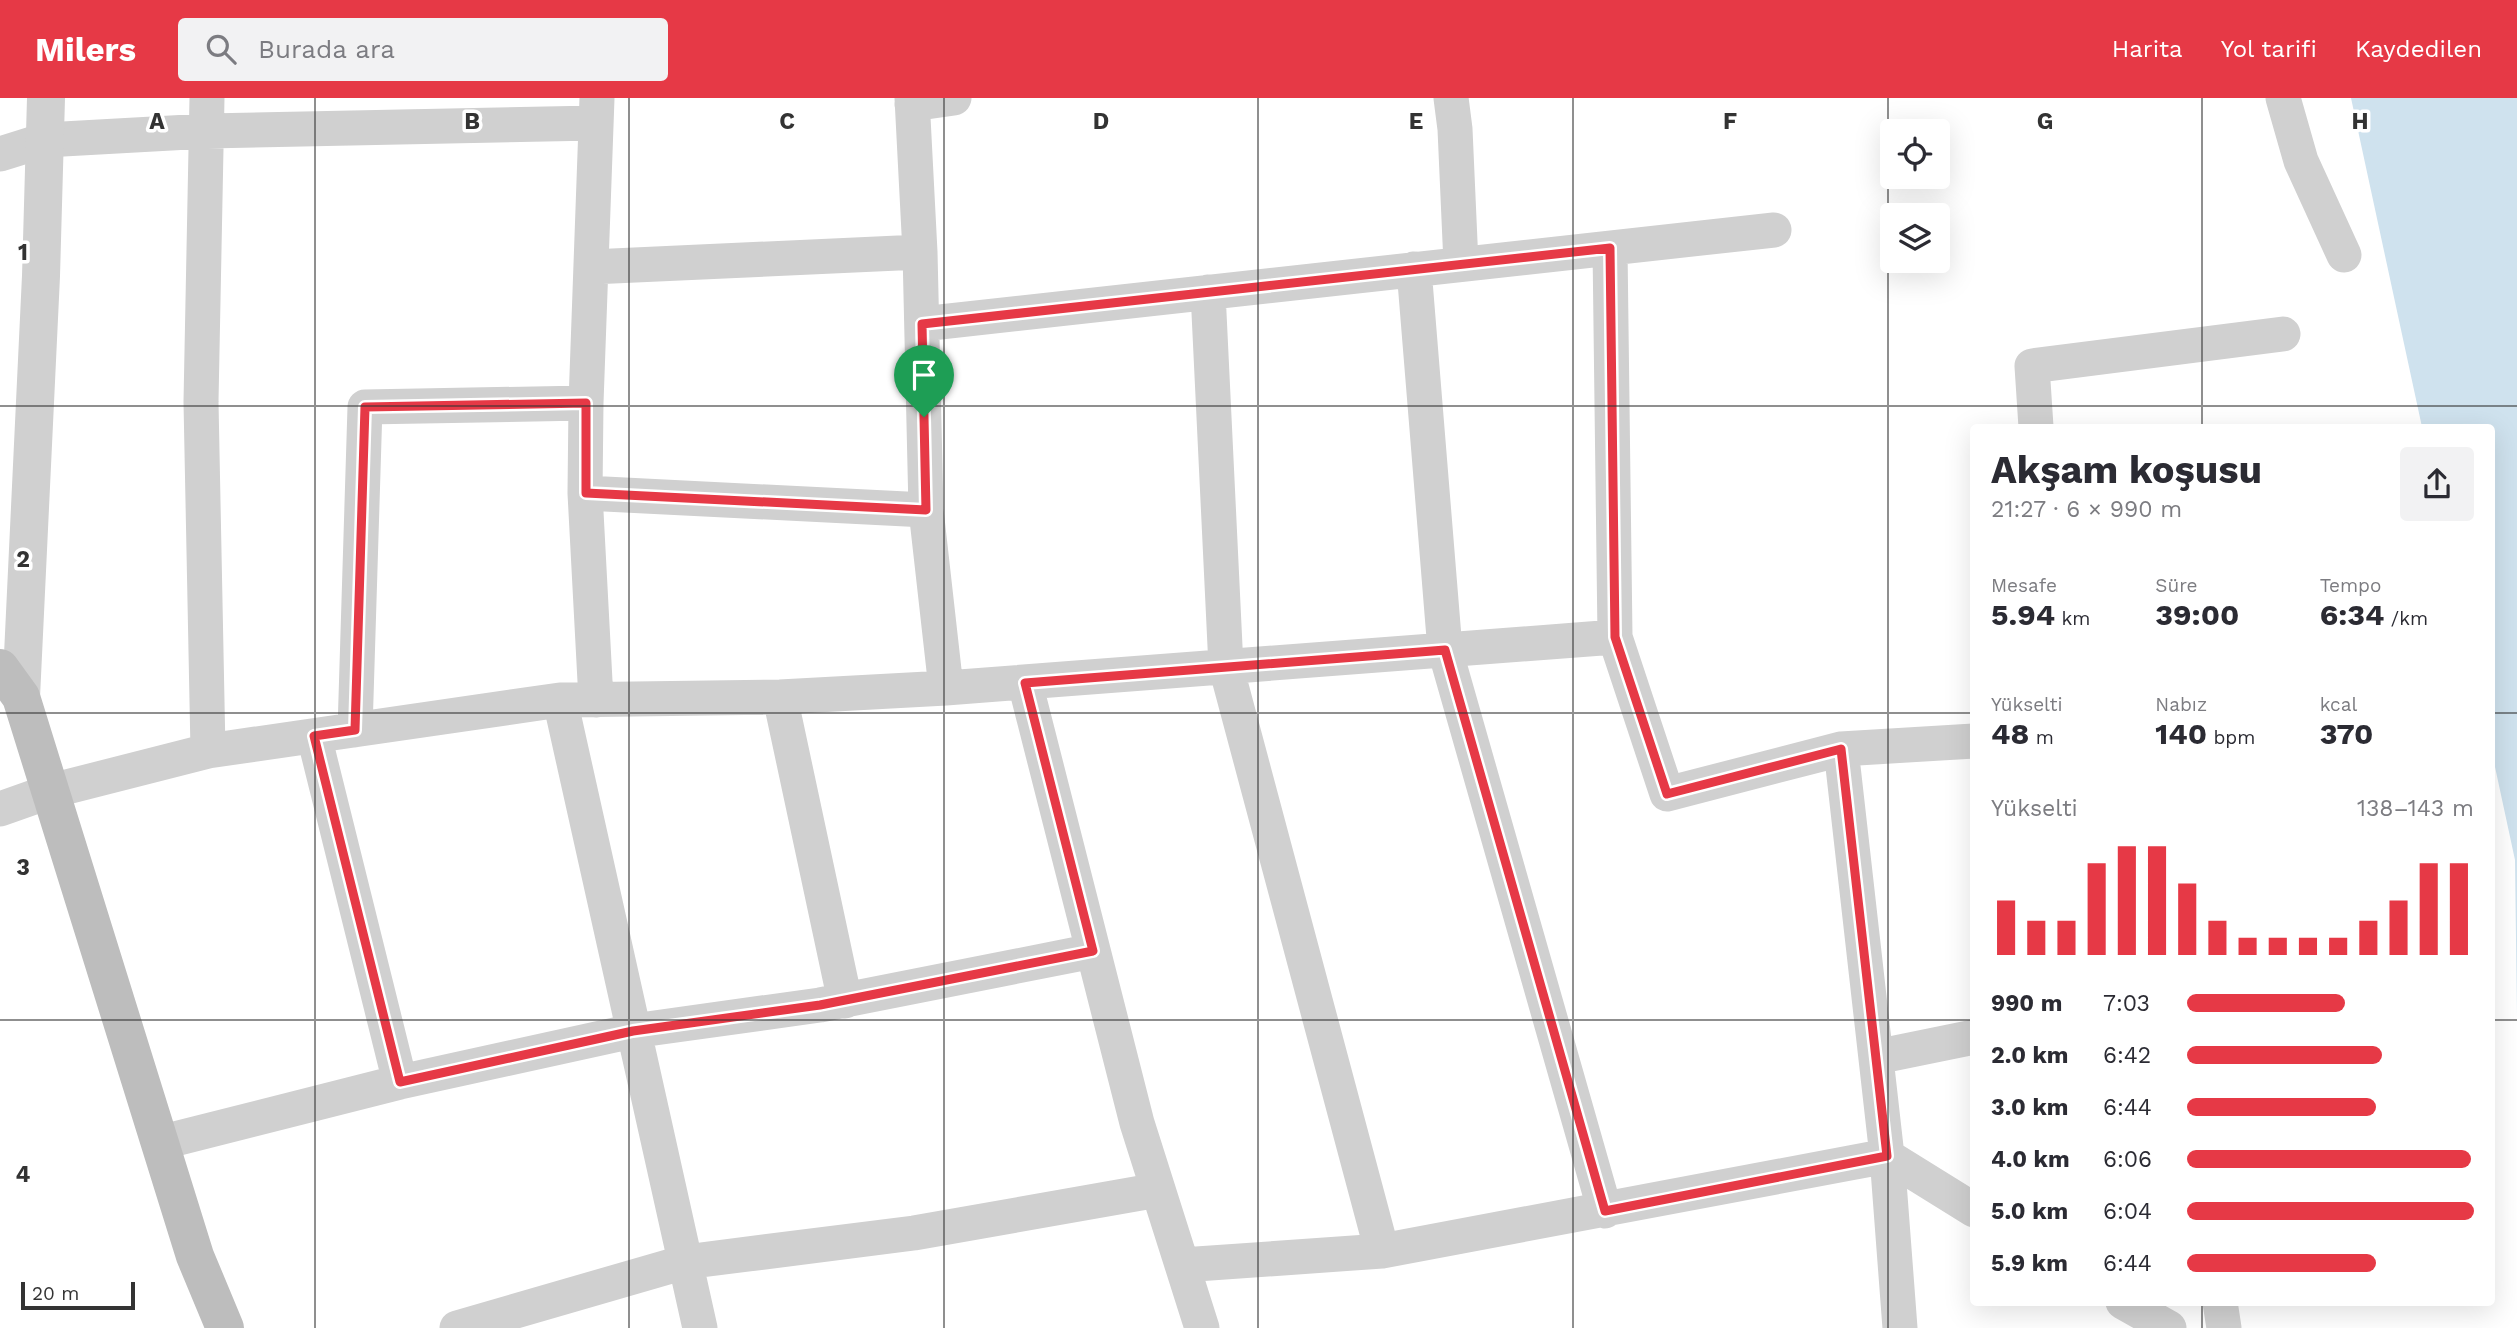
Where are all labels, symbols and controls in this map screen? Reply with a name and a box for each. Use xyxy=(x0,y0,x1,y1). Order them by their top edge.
search box xyxy=(178,18,668,81)
text: Milers xyxy=(35,30,136,69)
icon: search xyxy=(202,30,240,68)
text: Burada ara xyxy=(258,34,395,64)
text: Harita xyxy=(2112,35,2183,63)
text: Yol tarifi xyxy=(2221,35,2317,63)
text: Kaydedilen xyxy=(2355,35,2482,63)
text: A xyxy=(149,108,165,135)
text: B xyxy=(464,108,480,135)
text: C xyxy=(779,108,795,135)
text: D xyxy=(1093,108,1109,135)
text: E xyxy=(1409,108,1423,135)
text: F xyxy=(1723,108,1737,135)
text: G xyxy=(2037,108,2053,135)
text: H xyxy=(2351,108,2369,135)
map controls xyxy=(1880,119,1950,273)
button: locate xyxy=(1880,119,1950,189)
button: layers xyxy=(1880,203,1950,273)
text: 1 xyxy=(18,239,28,266)
pin xyxy=(894,345,954,417)
icon: arrive xyxy=(905,356,943,394)
button: share xyxy=(2400,447,2474,521)
text: Akşam koşusu xyxy=(1991,448,2262,492)
text: 21:27 · 6 × 990 m xyxy=(1991,496,2182,523)
text: 2 xyxy=(16,546,30,573)
text: Mesafe xyxy=(1991,574,2057,597)
text: Süre xyxy=(2155,574,2198,597)
text: Tempo xyxy=(2320,574,2381,597)
text: 5.94 xyxy=(1991,597,2055,632)
text: 39:00 xyxy=(2155,597,2239,632)
text: 6:34 xyxy=(2320,597,2384,632)
text: km xyxy=(2055,607,2090,630)
text: /km xyxy=(2384,607,2428,630)
text: Yükselti xyxy=(1991,693,2063,716)
text: Nabız xyxy=(2155,693,2207,716)
text: kcal xyxy=(2320,693,2357,716)
text: 48 xyxy=(1991,716,2029,751)
text: 140 xyxy=(2155,716,2207,751)
text: 370 xyxy=(2320,716,2373,751)
text: m xyxy=(2029,726,2054,749)
text: bpm xyxy=(2207,726,2255,749)
text: Yükselti xyxy=(1991,795,2078,822)
text: 138–143 m xyxy=(2357,795,2474,822)
text: 3 xyxy=(16,854,30,881)
text: 990 m xyxy=(1991,990,2062,1017)
text: 7:03 xyxy=(2103,990,2150,1017)
text: 2.0 km xyxy=(1991,1042,2069,1069)
text: 6:42 xyxy=(2103,1042,2151,1069)
text: 3.0 km xyxy=(1991,1094,2068,1121)
text: 6:44 xyxy=(2103,1094,2152,1121)
text: 4.0 km xyxy=(1991,1146,2070,1173)
text: 6:06 xyxy=(2103,1146,2152,1173)
text: 4 xyxy=(16,1161,31,1188)
text: 5.0 km xyxy=(1991,1198,2068,1225)
text: 6:04 xyxy=(2103,1198,2152,1225)
text: 5.9 km xyxy=(1991,1250,2068,1277)
text: 6:44 xyxy=(2103,1250,2152,1277)
scale bar xyxy=(21,1279,135,1311)
text: 20 m xyxy=(32,1282,79,1305)

